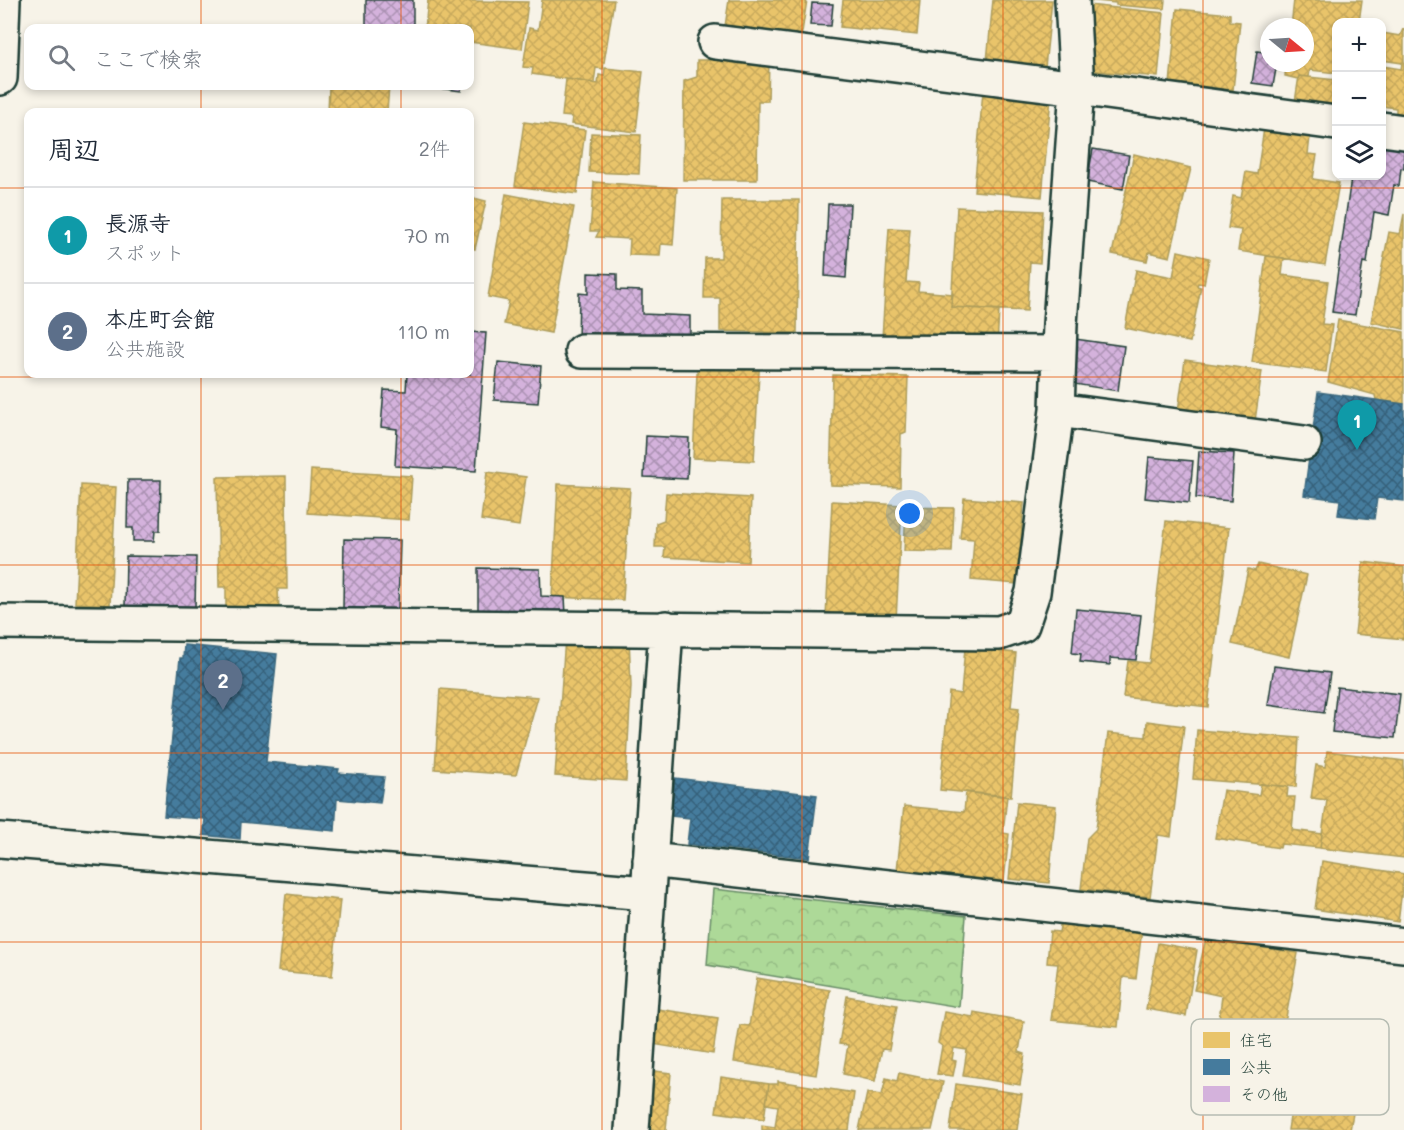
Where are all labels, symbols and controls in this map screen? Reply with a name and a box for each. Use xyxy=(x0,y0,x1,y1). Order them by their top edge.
north arrow xyxy=(1260,18,1314,72)
map controls xyxy=(1332,18,1386,180)
button: + xyxy=(1332,18,1386,72)
search box xyxy=(24,24,474,90)
icon: search xyxy=(45,41,78,74)
text: ここで検索 xyxy=(93,44,203,73)
button: − xyxy=(1332,72,1386,126)
button: layers xyxy=(1332,126,1386,180)
text: 周辺 xyxy=(48,132,100,166)
text: 2件 xyxy=(419,135,450,161)
text: 長源寺 xyxy=(105,208,171,237)
text: 1 xyxy=(63,222,72,248)
text: 70 m xyxy=(404,222,450,248)
text: スポット xyxy=(105,239,185,265)
text: 本庄町会館 xyxy=(105,304,215,333)
text: 2 xyxy=(62,318,73,344)
text: 110 m xyxy=(397,318,450,344)
text: 公共施設 xyxy=(105,335,185,361)
pin: 1 xyxy=(1338,400,1376,450)
your location xyxy=(895,499,924,528)
pin: 2 xyxy=(204,660,242,710)
legend xyxy=(1191,1019,1389,1115)
text: 住宅 xyxy=(1240,1029,1272,1050)
text: 公共 xyxy=(1240,1056,1272,1077)
text: その他 xyxy=(1240,1083,1288,1104)

